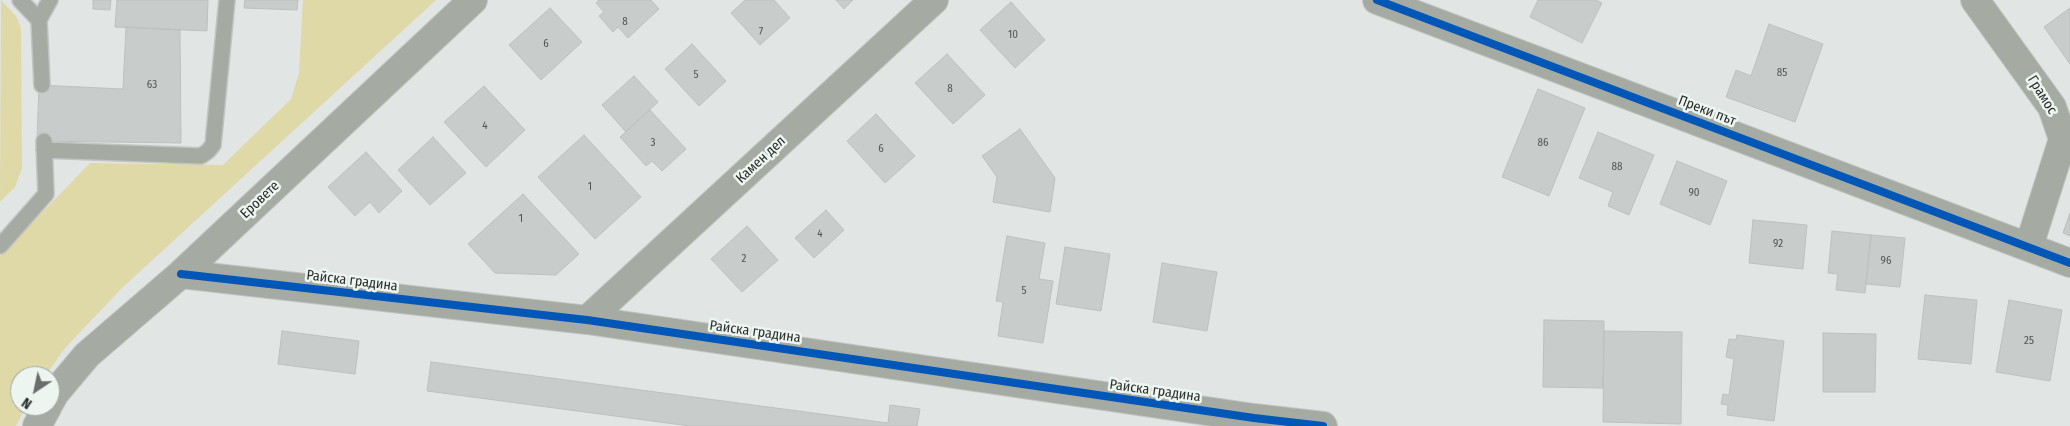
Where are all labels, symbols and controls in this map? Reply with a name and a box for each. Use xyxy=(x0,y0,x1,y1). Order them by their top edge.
house number: 8 xyxy=(622,15,628,29)
house number: 7 xyxy=(759,25,763,39)
house number: 10 xyxy=(1008,28,1018,42)
house number: 6 xyxy=(543,37,549,51)
house number: 85 xyxy=(1777,66,1787,80)
house number: 5 xyxy=(693,68,699,82)
street label: Грамос xyxy=(2024,73,2060,117)
house number: 63 xyxy=(147,78,157,92)
house number: 8 xyxy=(947,82,953,96)
street label: Преки път xyxy=(1676,92,1738,130)
house number: 4 xyxy=(482,119,488,133)
street label: Камен дел xyxy=(733,133,789,187)
house number: 3 xyxy=(651,136,655,150)
house number: 86 xyxy=(1538,136,1548,150)
house number: 6 xyxy=(878,142,884,156)
house number: 88 xyxy=(1612,160,1622,174)
street label: Еровете xyxy=(237,178,283,222)
house number: 1 xyxy=(588,180,592,194)
house number: 90 xyxy=(1688,186,1700,200)
house number: 1 xyxy=(519,212,523,226)
house number: 4 xyxy=(817,227,823,241)
house number: 92 xyxy=(1773,237,1783,251)
house number: 2 xyxy=(742,252,746,266)
house number: 96 xyxy=(1881,254,1891,268)
street label: Райска градина xyxy=(305,267,399,295)
house number: 5 xyxy=(1021,284,1027,298)
street label: Райска градина xyxy=(708,317,802,347)
house number: 25 xyxy=(2024,334,2034,348)
north arrow xyxy=(10,366,60,416)
street label: Райска градина xyxy=(1108,376,1202,406)
text: N xyxy=(19,394,35,412)

